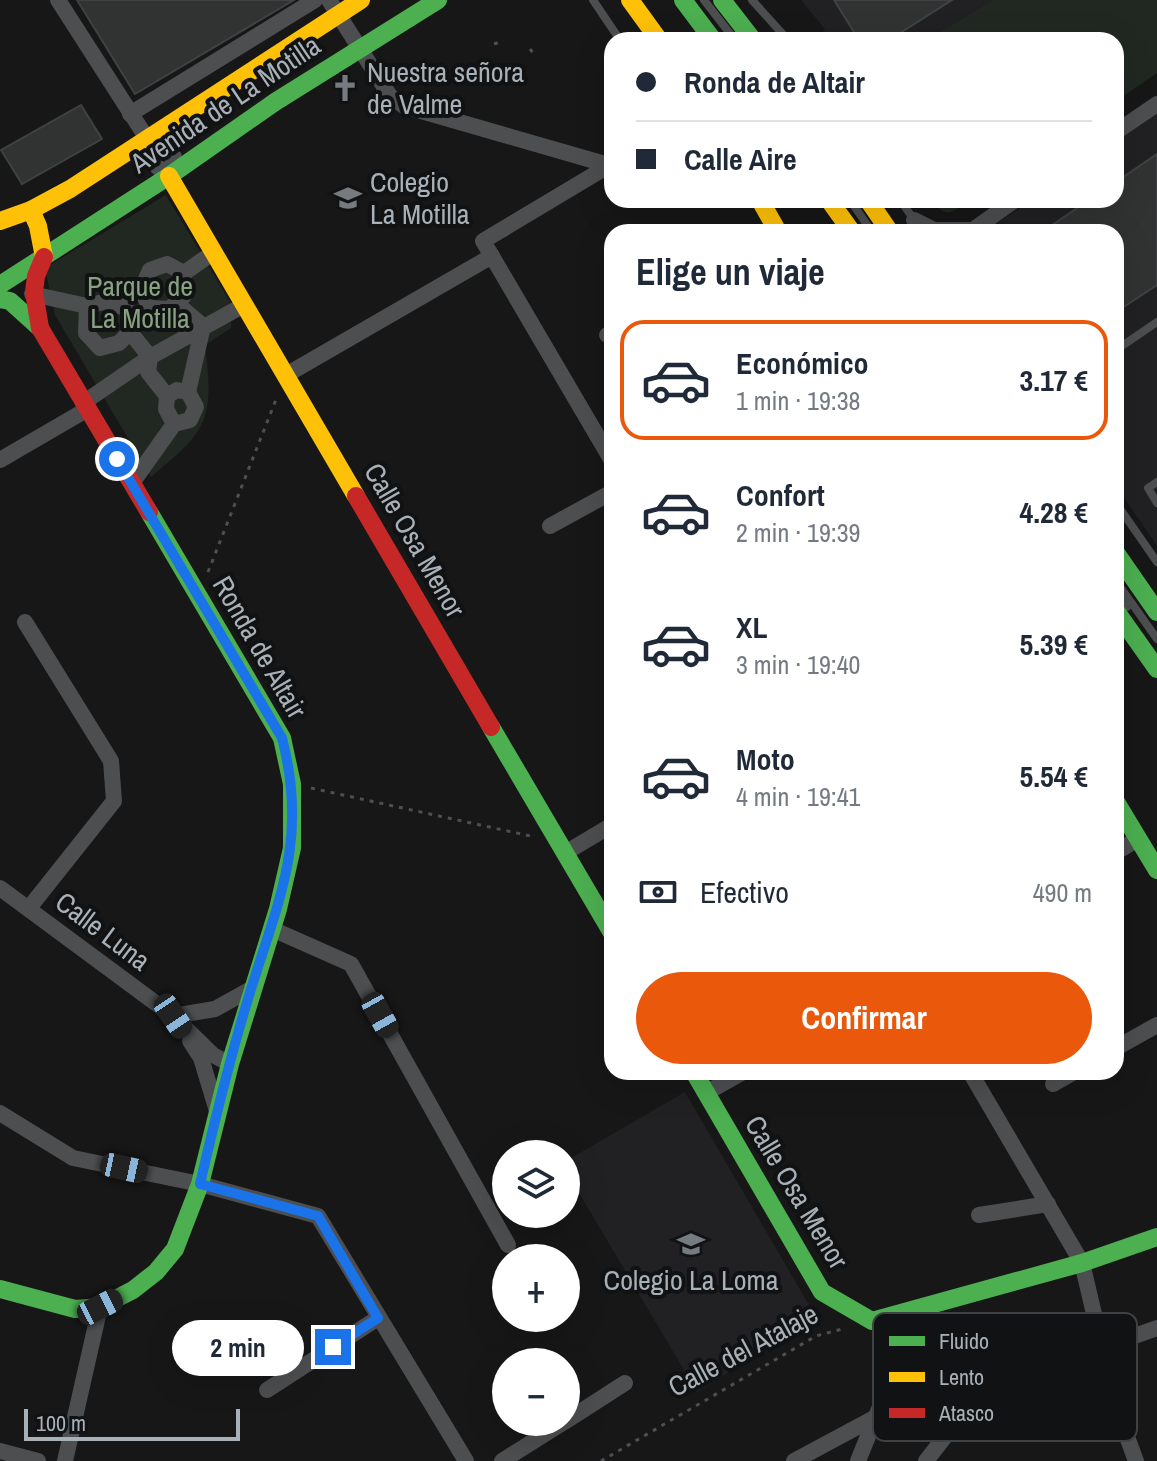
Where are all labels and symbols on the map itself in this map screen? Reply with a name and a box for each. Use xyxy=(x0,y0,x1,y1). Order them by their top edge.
street label: Avenida de La Motilla xyxy=(122,26,328,182)
place label: Nuestra señora de Valme xyxy=(367,53,524,123)
church icon: Nuestra señora de Valme xyxy=(330,73,360,103)
place label: Colegio La Motilla xyxy=(370,163,470,233)
school or university icon: Colegio La Motilla xyxy=(333,183,363,213)
park label: Parque de La Motilla xyxy=(87,267,193,337)
route start xyxy=(99,441,135,477)
street label: Calle Osa Menor xyxy=(355,456,475,624)
street label: Ronda de Altair xyxy=(204,569,316,725)
street label: Calle Luna xyxy=(48,883,158,979)
car xyxy=(358,988,402,1042)
car xyxy=(150,989,196,1043)
street label: Calle Osa Menor xyxy=(736,1108,858,1276)
car xyxy=(98,1151,150,1185)
school or university icon: Colegio La Loma xyxy=(676,1229,706,1259)
place label: Colegio La Loma xyxy=(604,1261,779,1299)
car xyxy=(73,1285,127,1329)
street label: Calle del Atalaje xyxy=(661,1295,825,1405)
legend xyxy=(873,1313,1137,1441)
callout: 2 min xyxy=(173,1319,305,1375)
text: Fluido xyxy=(939,1326,989,1356)
route end xyxy=(315,1329,351,1365)
text: Lento xyxy=(939,1362,984,1392)
text: Atasco xyxy=(938,1398,994,1428)
scale bar xyxy=(24,1405,240,1441)

